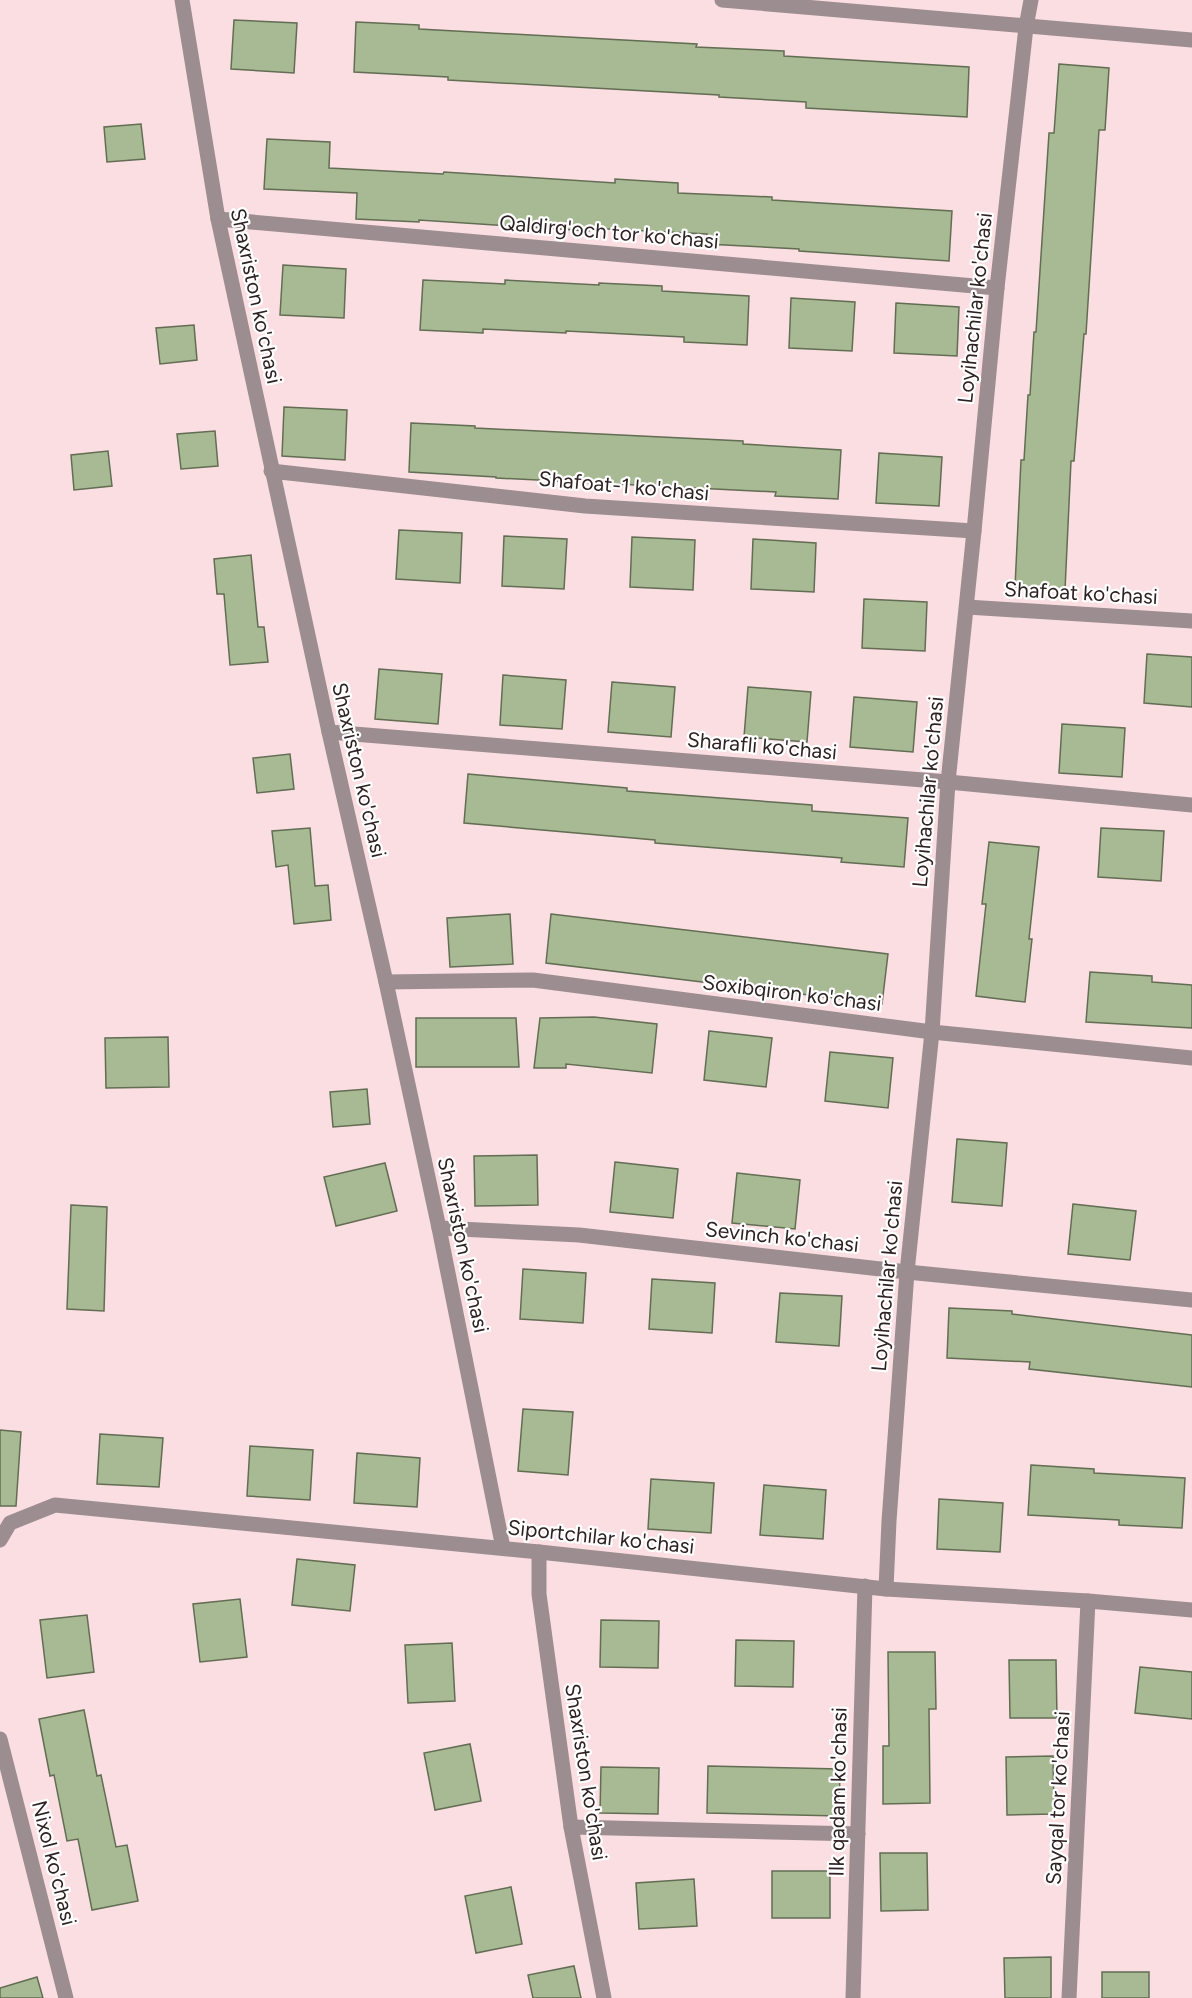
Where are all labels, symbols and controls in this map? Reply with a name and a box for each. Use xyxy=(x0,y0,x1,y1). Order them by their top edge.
street label: Shaxriston ko'chasi xyxy=(226,206,287,386)
street label: Qaldirg'och tor ko'chasi xyxy=(498,209,720,254)
street label: Loyihachilar ko'chasi xyxy=(952,211,997,404)
street label: Shafoat-1 ko'chasi xyxy=(538,466,710,505)
street label: Shafoat ko'chasi xyxy=(1004,576,1158,609)
street label: Shaxriston ko'chasi xyxy=(327,680,392,860)
street label: Loyihachilar ko'chasi xyxy=(907,695,948,888)
street label: Sharafli ko'chasi xyxy=(686,726,838,765)
street label: Soxibqiron ko'chasi xyxy=(701,969,883,1016)
street label: Shaxriston ko'chasi xyxy=(433,1155,494,1335)
street label: Loyihachilar ko'chasi xyxy=(866,1179,907,1372)
street label: Sevinch ko'chasi xyxy=(704,1216,860,1257)
street label: Siportchilar ko'chasi xyxy=(506,1514,696,1559)
street label: Shaxriston ko'chasi xyxy=(560,1682,613,1862)
street label: Ilk qadam ko'chasi xyxy=(824,1707,851,1877)
street label: Sayqal tor ko'chasi xyxy=(1040,1710,1075,1886)
street label: Nixol ko'chasi xyxy=(27,1798,82,1928)

